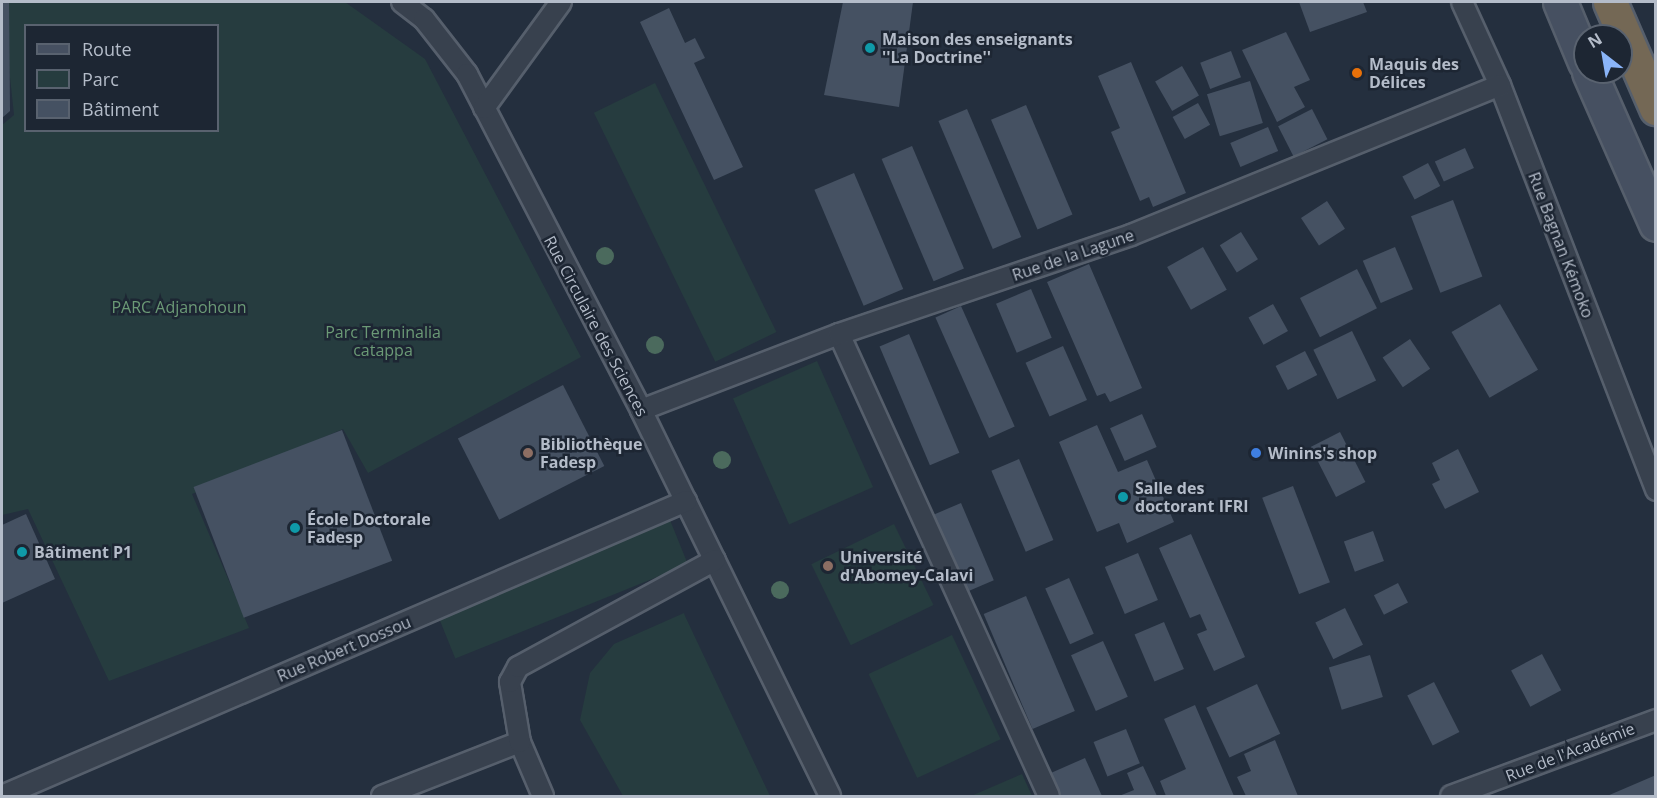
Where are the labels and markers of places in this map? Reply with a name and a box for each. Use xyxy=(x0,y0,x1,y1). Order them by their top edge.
place label: Maison des enseignants ''La Doctrine'' xyxy=(882,29,1073,67)
marker: Maison des enseignants ''La Doctrine'' xyxy=(863,41,877,55)
place label: Maquis des Délices xyxy=(1369,54,1459,92)
marker: Maquis des Délices xyxy=(1350,66,1364,80)
place label: Bibliothèque Fadesp xyxy=(540,434,642,472)
place label: Winins's shop xyxy=(1268,443,1377,463)
marker: Bibliothèque Fadesp xyxy=(521,446,535,460)
marker: Winins's shop xyxy=(1249,446,1263,460)
place label: Salle des doctorant IFRI xyxy=(1135,478,1249,516)
marker: Salle des doctorant IFRI xyxy=(1116,490,1130,504)
place label: École Doctorale Fadesp xyxy=(307,509,431,547)
marker: École Doctorale Fadesp xyxy=(288,521,302,535)
place label: Bâtiment P1 xyxy=(34,542,132,562)
marker: Bâtiment P1 xyxy=(15,545,29,559)
place label: Université d'Abomey-Calavi xyxy=(840,547,973,585)
marker: Université d'Abomey-Calavi xyxy=(821,559,835,573)

